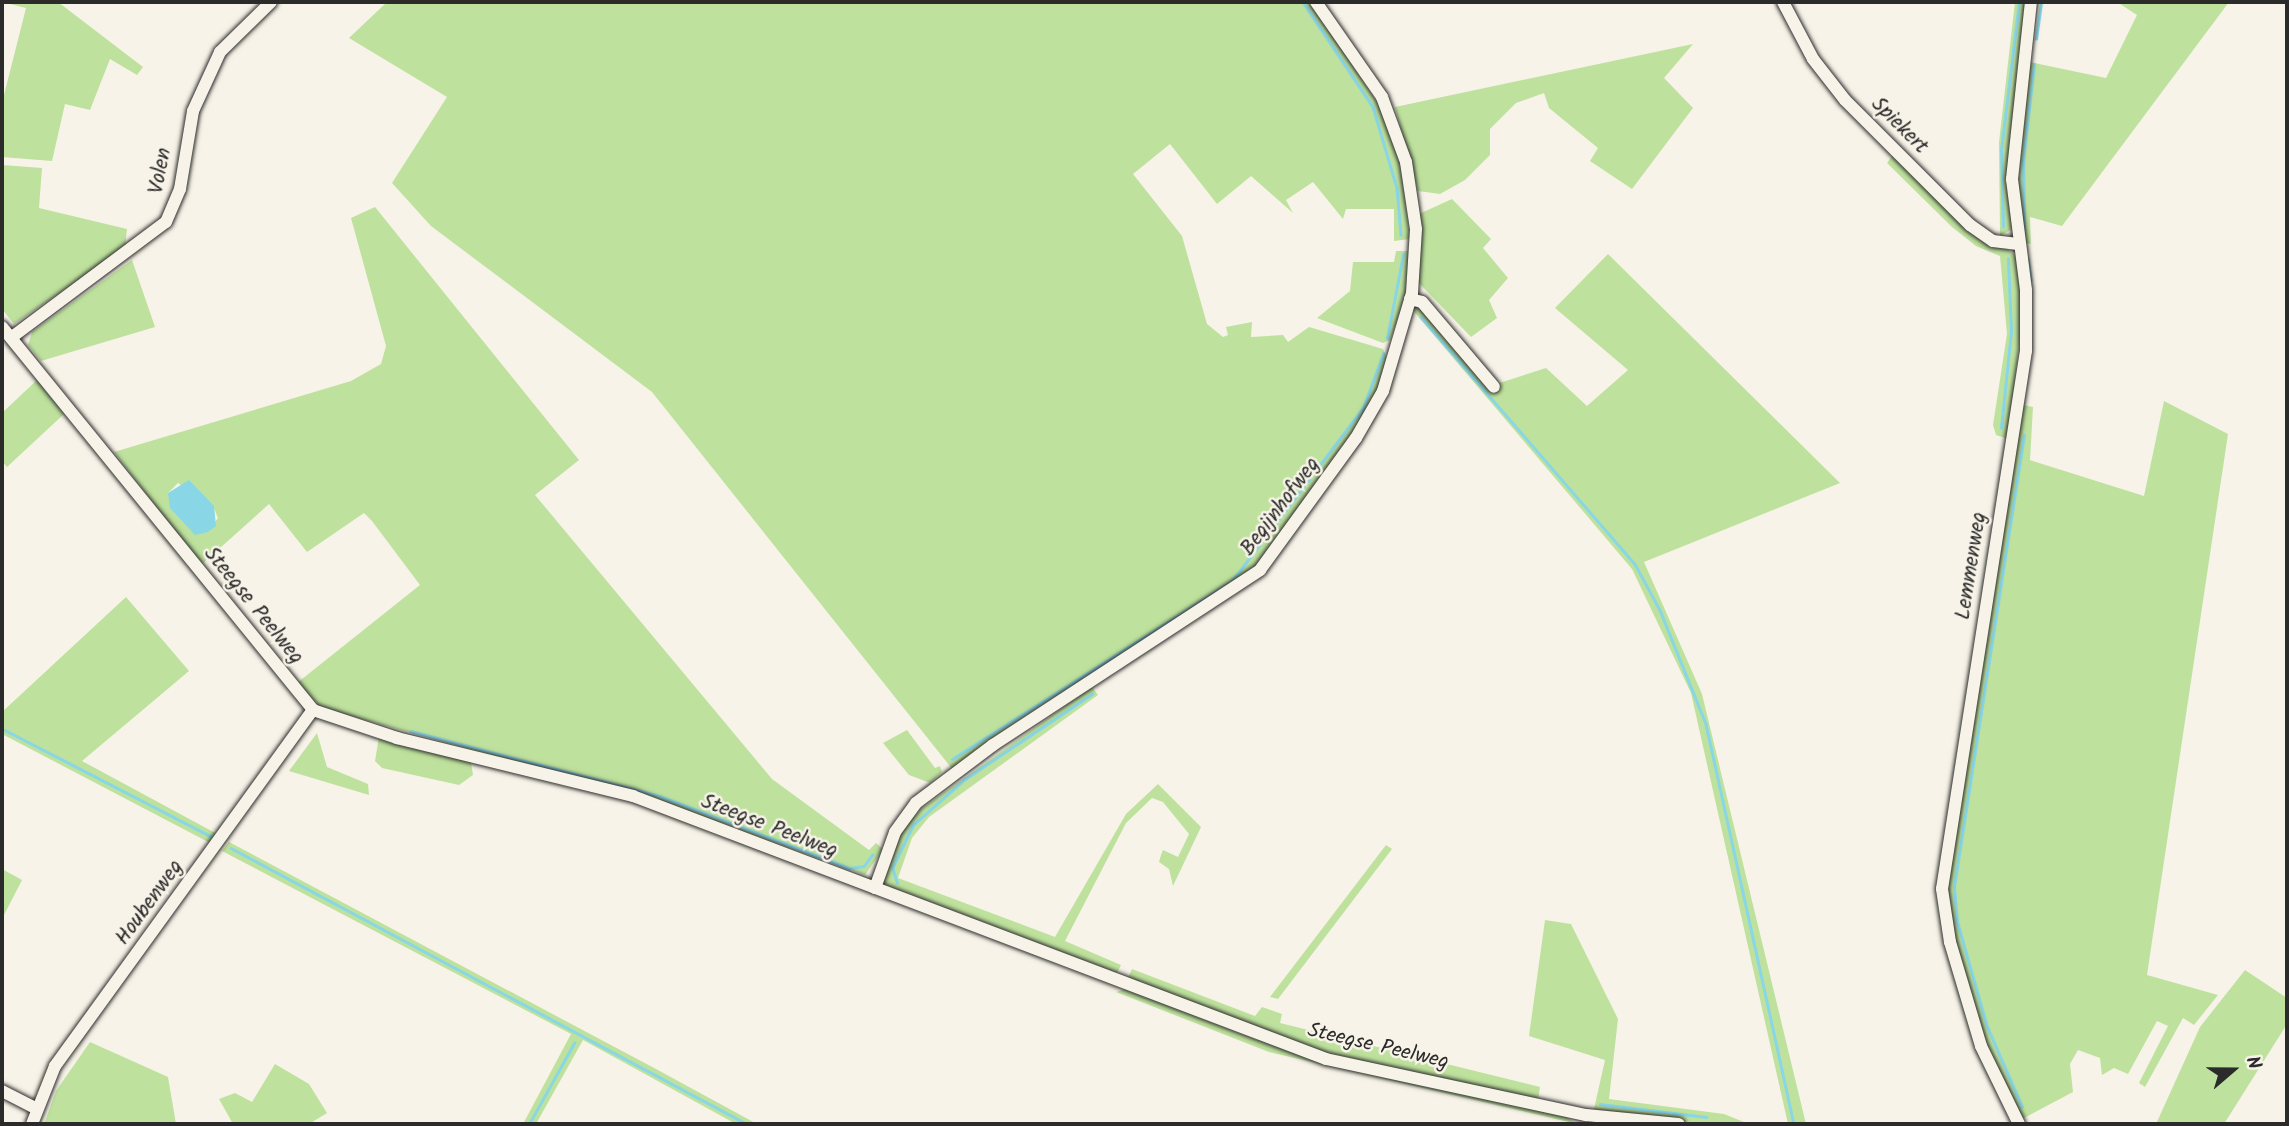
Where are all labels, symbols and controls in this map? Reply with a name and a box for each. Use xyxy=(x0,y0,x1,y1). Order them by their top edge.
street label: Spiekert xyxy=(1865,92,1933,160)
street label: Volen xyxy=(144,146,178,196)
street label: Begijnhofweg xyxy=(1236,453,1326,561)
street label: Lemmenweg xyxy=(1951,510,1993,622)
street label: Steegse Peelweg xyxy=(198,542,308,670)
street label: Steegse Peelweg xyxy=(697,789,841,865)
street label: Houbenweg xyxy=(111,856,189,950)
street label: Steegse Peelweg xyxy=(1305,1019,1451,1075)
north arrow xyxy=(2198,1035,2268,1105)
text: N xyxy=(2237,1052,2269,1074)

